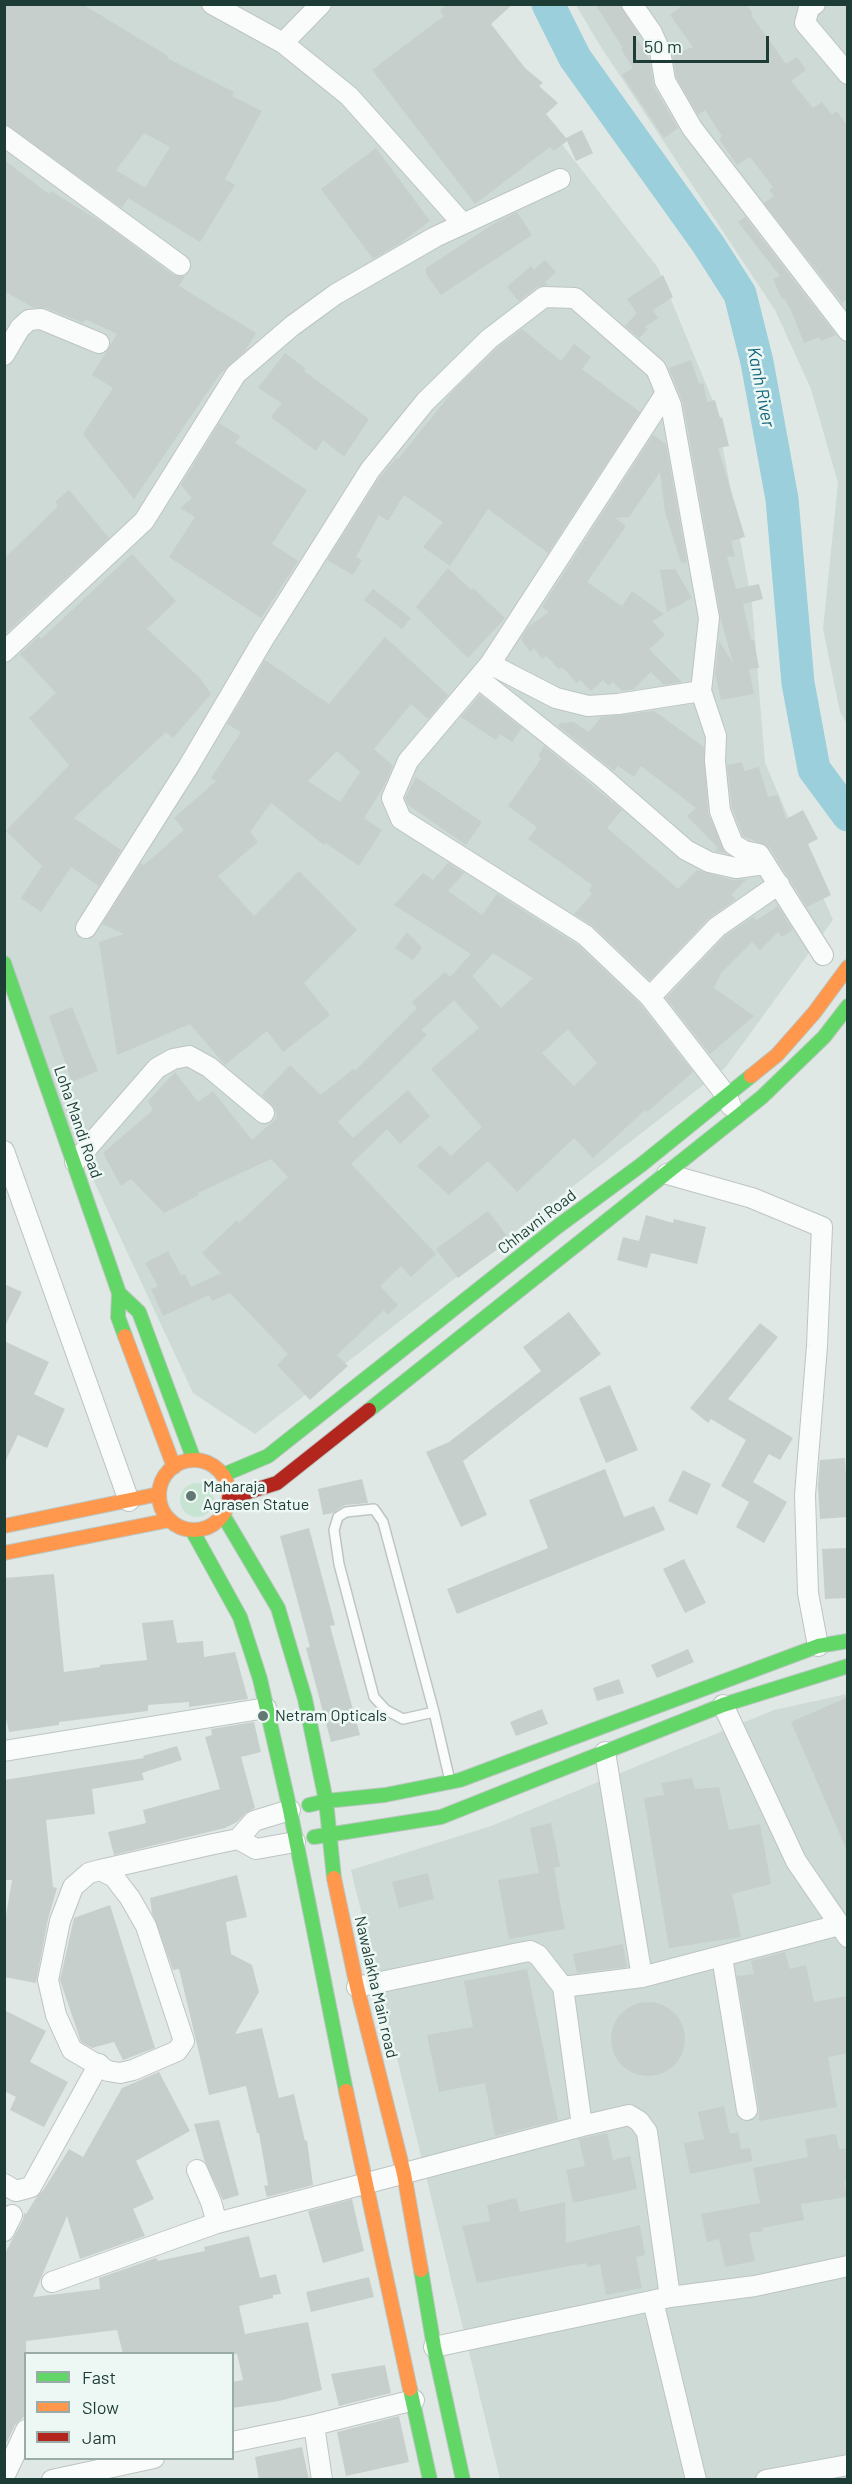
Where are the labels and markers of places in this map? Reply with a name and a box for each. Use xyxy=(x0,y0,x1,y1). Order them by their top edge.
place label: Maharaja Agrasen Statue xyxy=(203,1477,309,1515)
marker: Maharaja Agrasen Statue xyxy=(184,1489,198,1503)
place label: Netram Opticals xyxy=(275,1706,387,1726)
marker: Netram Opticals xyxy=(256,1709,270,1723)

